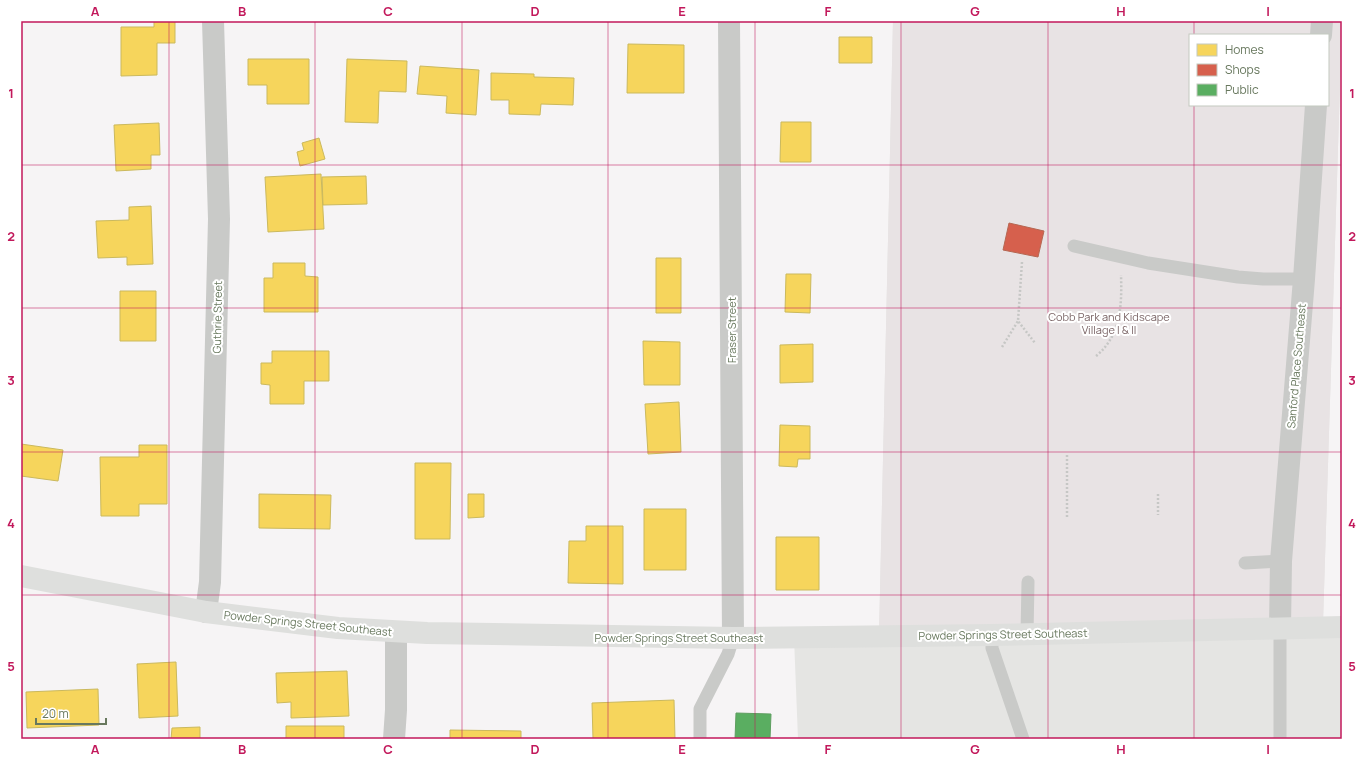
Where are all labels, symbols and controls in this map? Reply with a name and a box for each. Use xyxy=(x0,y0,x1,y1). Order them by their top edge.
text: A xyxy=(91,2,100,20)
text: B xyxy=(238,2,246,20)
text: C xyxy=(383,2,393,20)
text: D xyxy=(530,2,540,20)
text: E xyxy=(678,2,686,20)
text: F xyxy=(825,2,832,20)
text: G xyxy=(970,2,980,20)
text: H xyxy=(1116,2,1126,20)
text: I xyxy=(1266,2,1270,20)
legend xyxy=(1189,34,1329,106)
text: Homes xyxy=(1225,41,1264,58)
text: Shops xyxy=(1225,61,1260,78)
text: Public xyxy=(1225,81,1259,98)
text: 1 xyxy=(8,84,14,102)
text: 1 xyxy=(1349,84,1355,102)
text: 2 xyxy=(7,227,15,245)
text: 2 xyxy=(1348,227,1356,245)
street label: Guthrie Street xyxy=(209,281,225,353)
street label: Fraser Street xyxy=(724,297,739,363)
street label: Sanford Place Southeast xyxy=(1283,303,1309,429)
park label: Cobb Park and Kidscape Village I & II xyxy=(1048,309,1170,337)
text: 3 xyxy=(7,371,15,389)
text: 3 xyxy=(1348,371,1356,389)
text: 4 xyxy=(7,514,15,532)
text: 4 xyxy=(1348,514,1356,532)
street label: Powder Springs Street Southeast xyxy=(223,607,393,639)
street label: Powder Springs Street Southeast xyxy=(918,625,1088,643)
street label: Powder Springs Street Southeast xyxy=(595,630,763,645)
text: 5 xyxy=(7,657,15,675)
text: 5 xyxy=(1348,657,1356,675)
scale bar xyxy=(36,700,106,726)
text: 20 m xyxy=(42,705,69,722)
text: A xyxy=(91,740,100,758)
text: B xyxy=(238,740,246,758)
text: C xyxy=(383,740,393,758)
text: D xyxy=(530,740,540,758)
text: E xyxy=(678,740,686,758)
text: F xyxy=(825,740,832,758)
text: G xyxy=(970,740,980,758)
text: H xyxy=(1116,740,1126,758)
text: I xyxy=(1266,740,1270,758)

